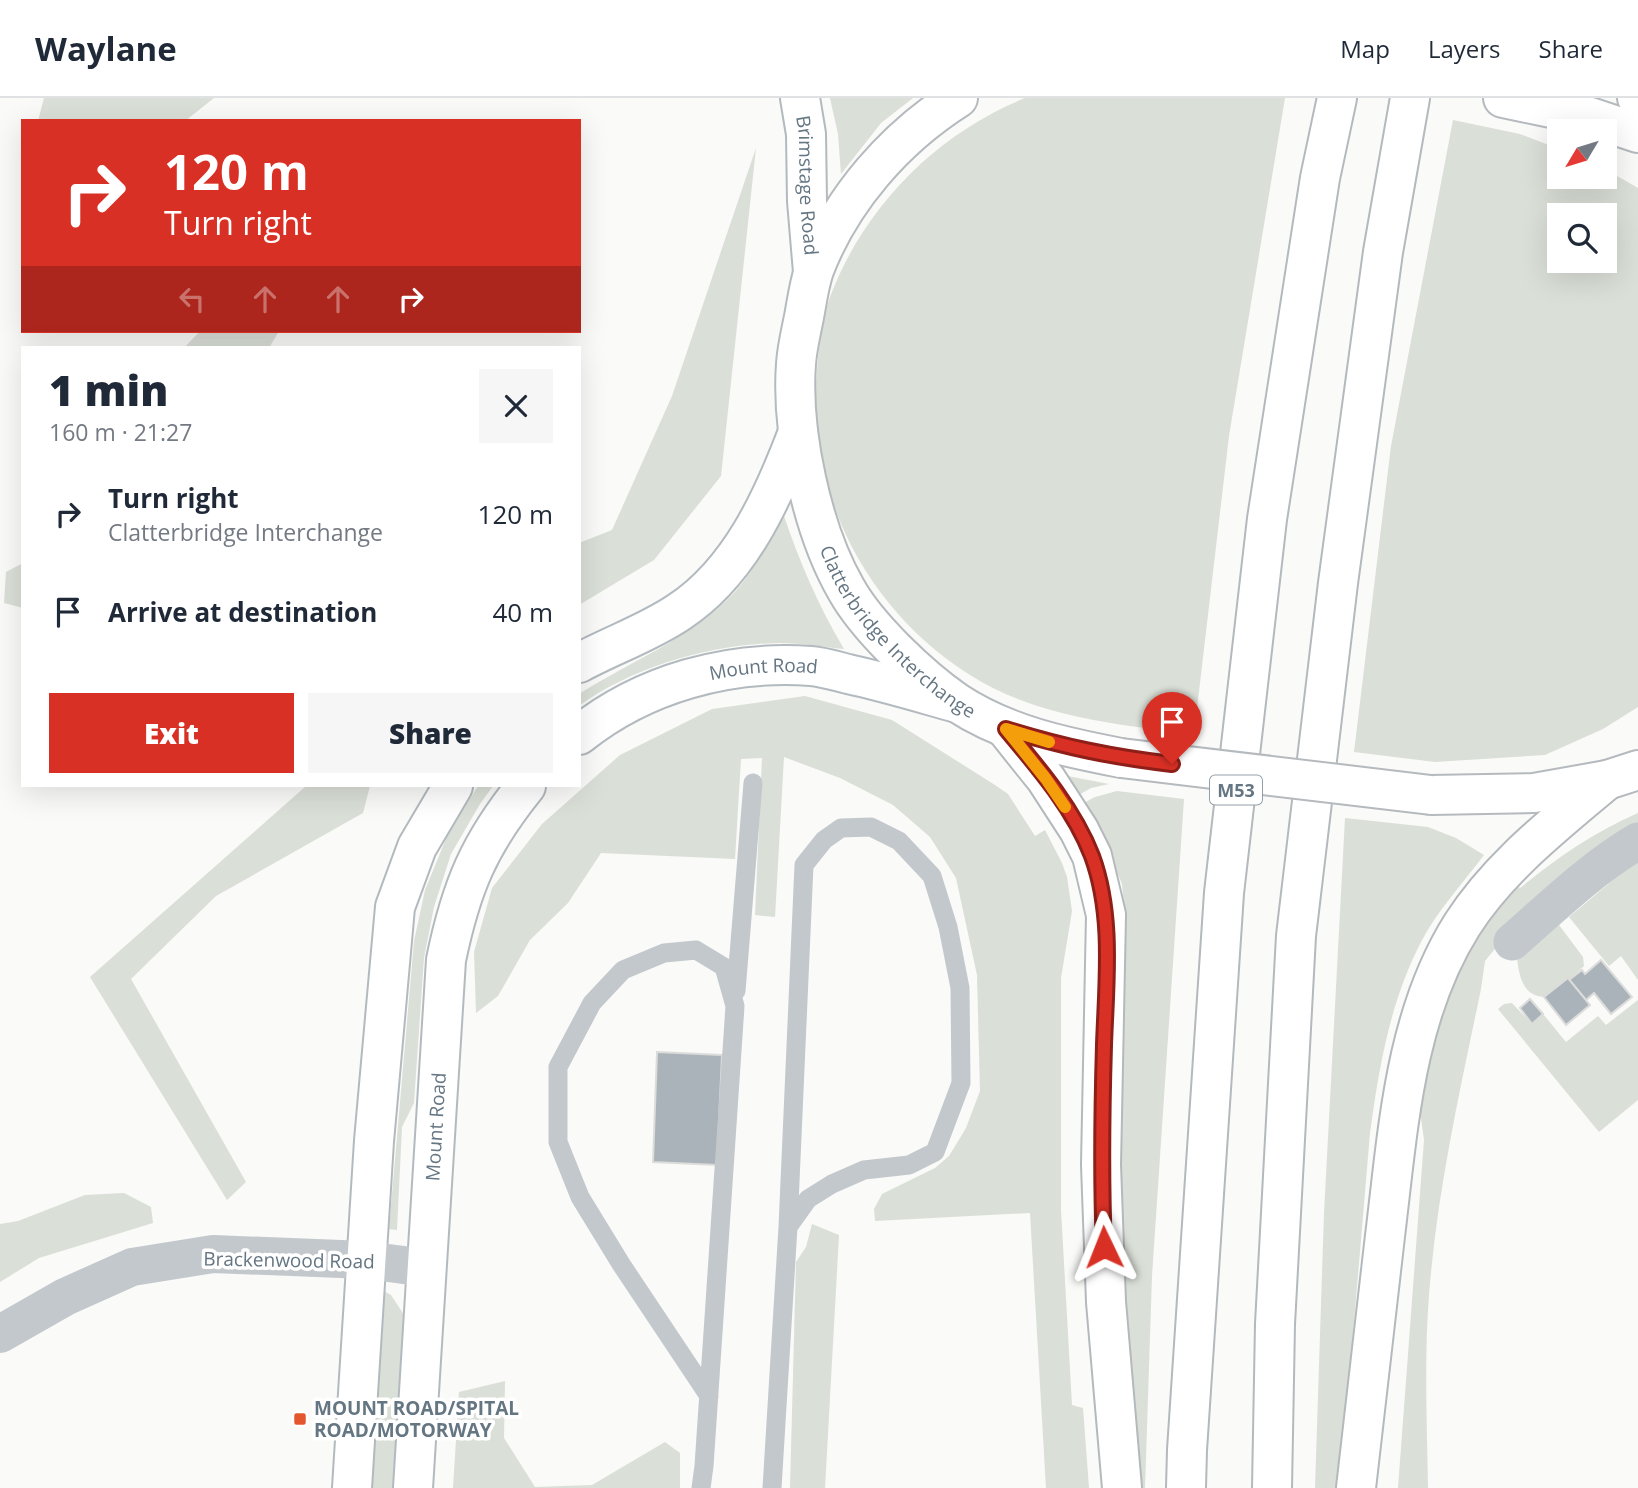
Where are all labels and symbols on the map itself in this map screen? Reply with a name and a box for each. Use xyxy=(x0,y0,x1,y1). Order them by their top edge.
street label: Brimstage Road xyxy=(790,114,825,256)
north arrow xyxy=(1547,119,1617,189)
street label: Clatterbridge Interchange xyxy=(814,541,980,724)
street label: Mount Road xyxy=(707,652,819,686)
pin xyxy=(1142,692,1202,764)
road number: M53 xyxy=(1210,776,1262,804)
street label: Mount Road xyxy=(419,1072,452,1182)
position arrow xyxy=(1067,1210,1141,1284)
street label: Brackenwood Road xyxy=(203,1246,375,1274)
place label: MOUNT ROAD/SPITAL ROAD/MOTORWAY xyxy=(314,1395,519,1443)
marker: MOUNT ROAD/SPITAL ROAD/MOTORWAY xyxy=(292,1411,308,1427)

